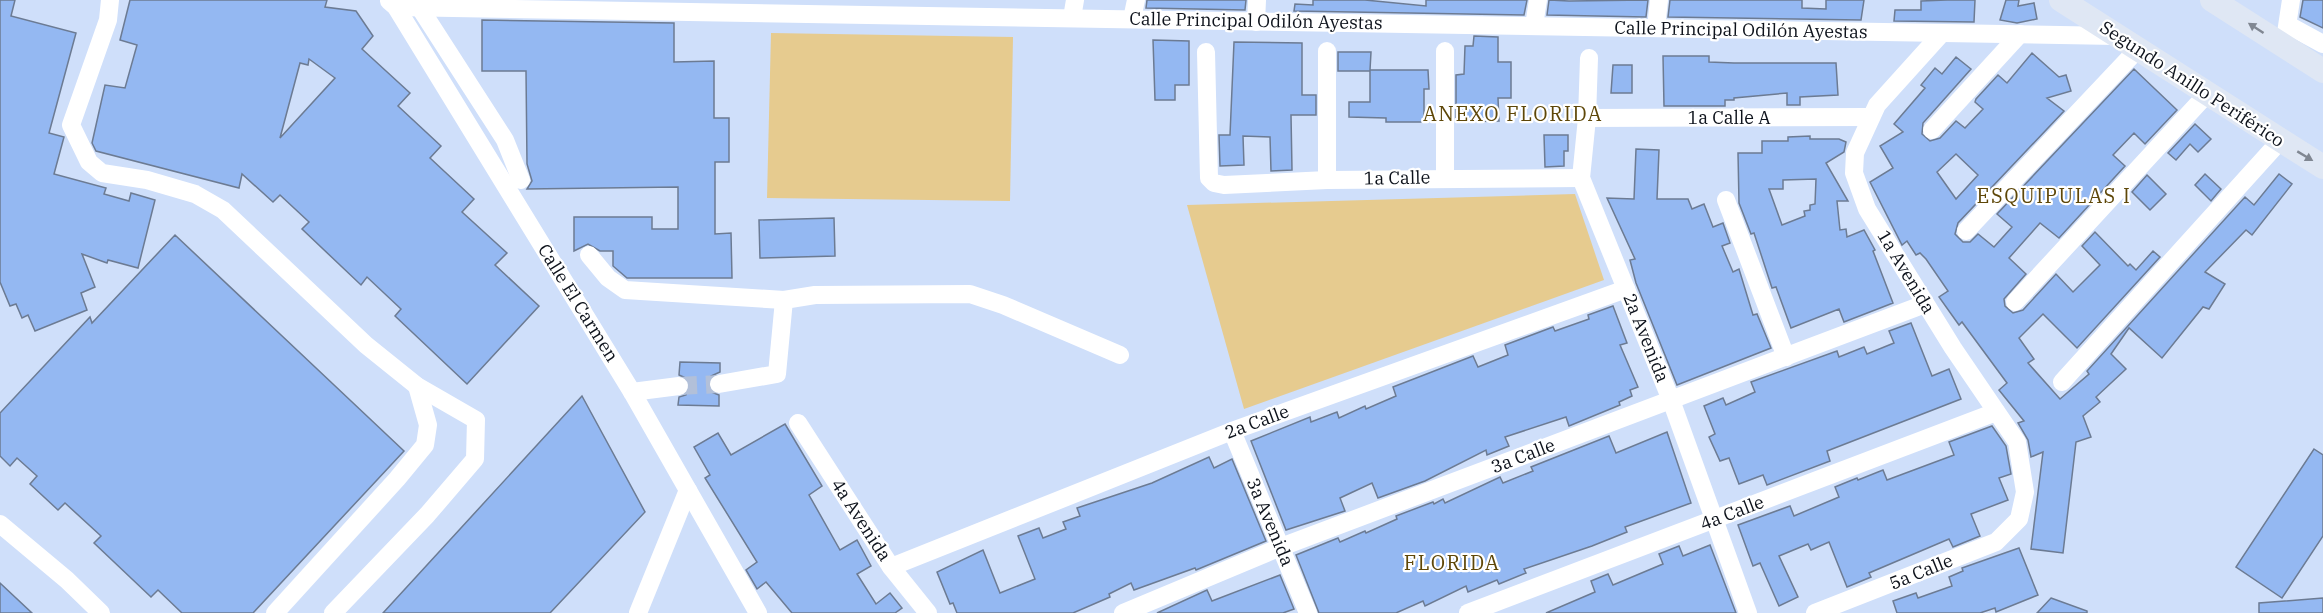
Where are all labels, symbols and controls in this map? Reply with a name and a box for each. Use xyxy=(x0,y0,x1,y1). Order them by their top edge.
street label: Calle Principal Odilón Ayestas xyxy=(1129,7,1383,34)
street label: Segundo Anillo Periférico xyxy=(2096,15,2289,152)
street label: Calle Principal Odilón Ayestas xyxy=(1614,16,1868,43)
one-way arrow xyxy=(2248,23,2264,34)
district label: ANEXO FLORIDA xyxy=(1423,100,1603,127)
street label: 1a Calle A xyxy=(1687,106,1771,129)
one-way arrow xyxy=(2297,150,2313,161)
street label: 1a Calle xyxy=(1363,165,1430,190)
district label: ESQUIPULAS I xyxy=(1977,182,2131,209)
street label: 1a Avenida xyxy=(1872,226,1941,318)
street label: Calle El Carmen xyxy=(533,240,624,366)
street label: 2a Avenida xyxy=(1618,290,1675,386)
street label: 2a Calle xyxy=(1222,399,1292,444)
street label: 3a Calle xyxy=(1488,433,1558,478)
street label: 4a Avenida xyxy=(826,474,897,565)
street label: 3a Avenida xyxy=(1242,474,1299,570)
street label: 4a Calle xyxy=(1697,490,1767,535)
street label: 5a Calle xyxy=(1886,548,1956,595)
district label: FLORIDA xyxy=(1404,549,1500,576)

